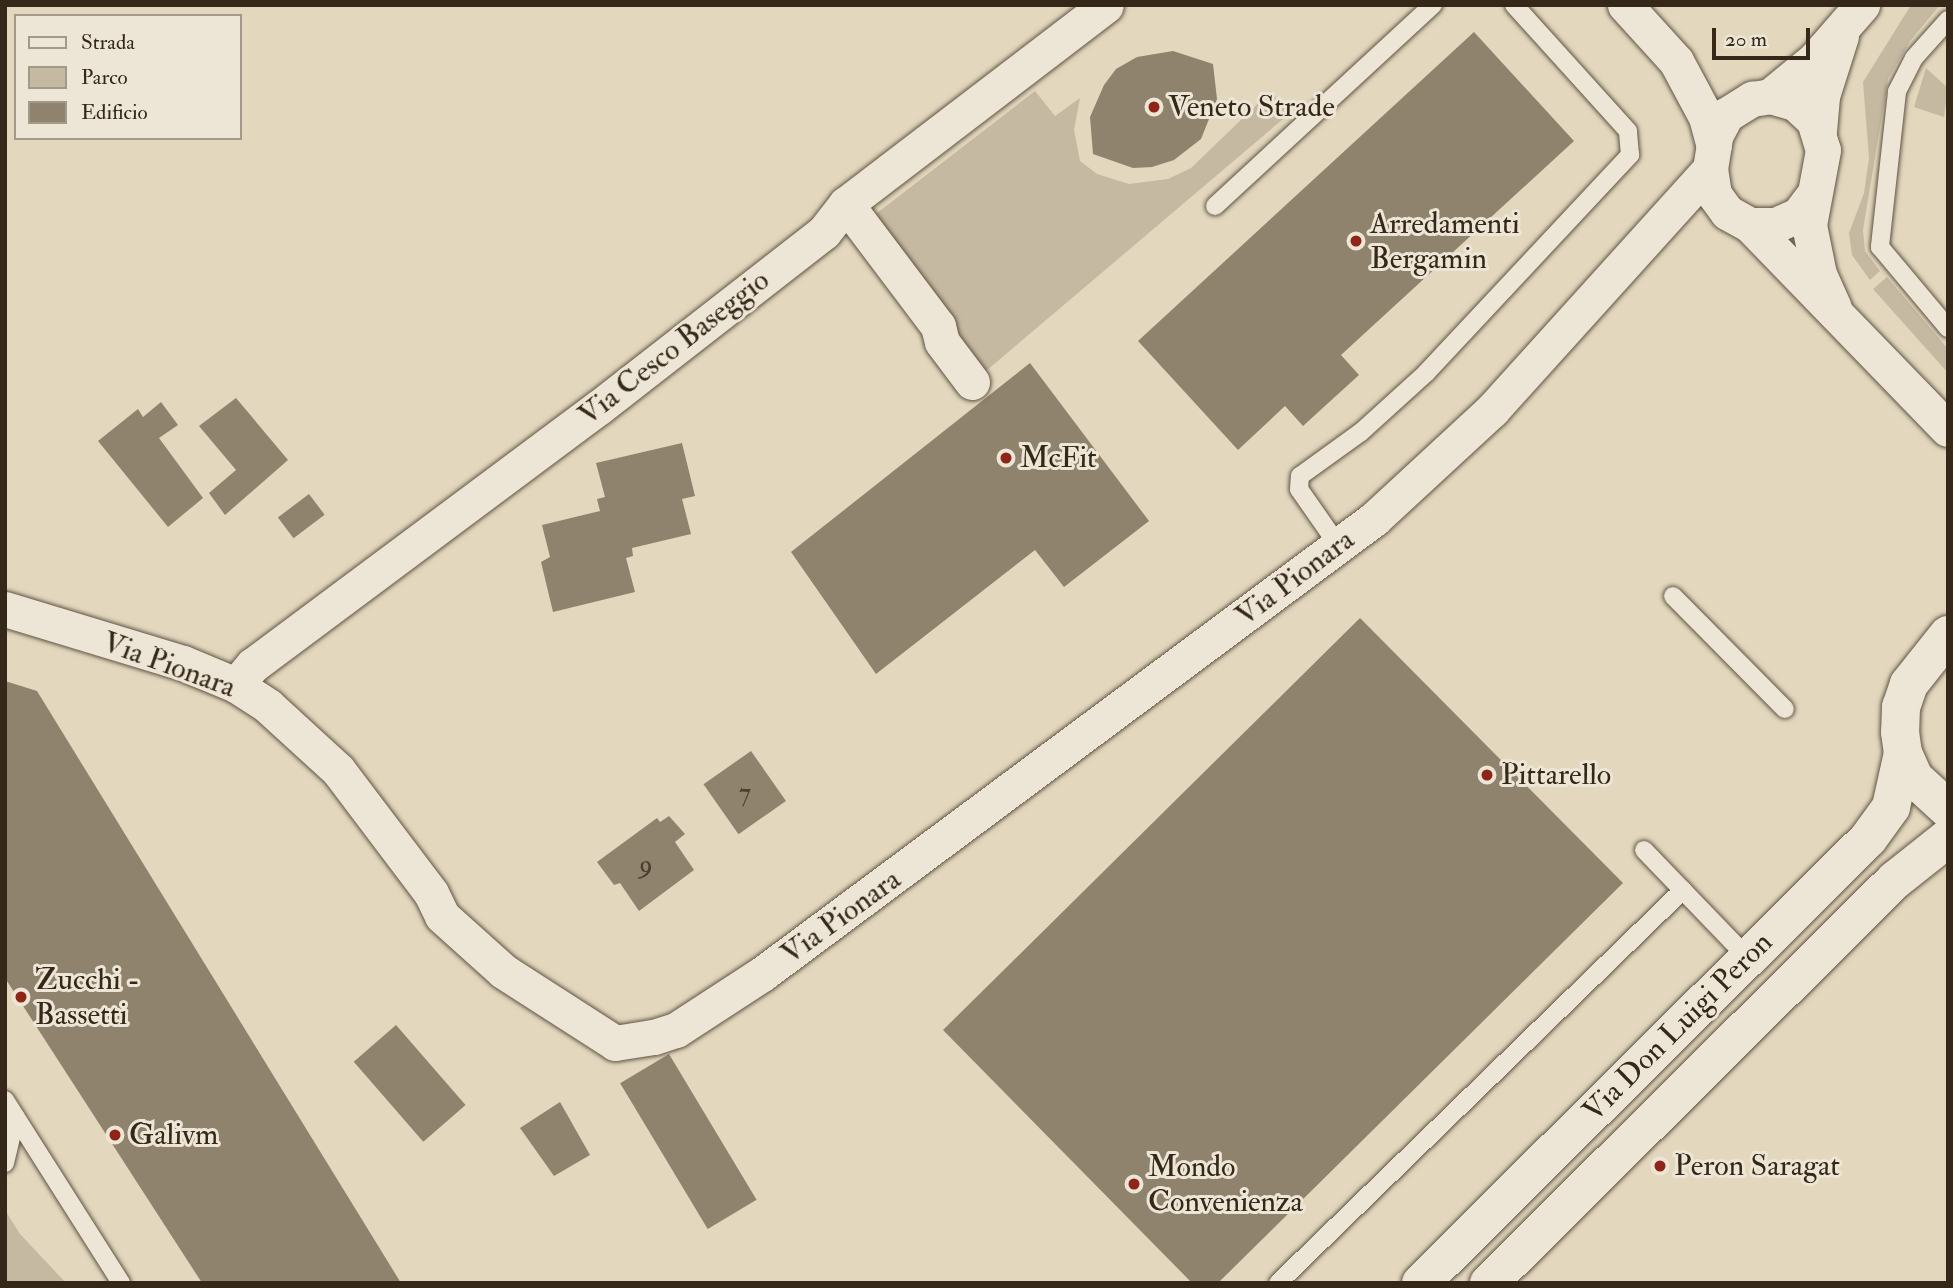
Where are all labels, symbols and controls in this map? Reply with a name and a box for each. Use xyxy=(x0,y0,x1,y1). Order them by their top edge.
legend xyxy=(14,14,242,140)
scale bar xyxy=(1715,14,1813,58)
text: 20 m xyxy=(1725,26,1767,53)
text: Strada xyxy=(81,29,135,56)
text: Parco xyxy=(81,64,128,91)
place label: Veneto Strade xyxy=(1168,89,1335,125)
text: Edificio xyxy=(81,99,148,126)
marker: Veneto Strade xyxy=(1146,99,1162,115)
place label: Arredamenti Bergamin xyxy=(1370,206,1520,276)
marker: Arredamenti Bergamin xyxy=(1348,233,1364,249)
street label: Via Cesco Baseggio xyxy=(572,262,776,434)
place label: McFit xyxy=(1020,440,1097,476)
marker: McFit xyxy=(998,450,1014,466)
street label: Via Pionara xyxy=(1229,522,1361,634)
street label: Via Pionara xyxy=(98,624,240,706)
place label: Pittarello xyxy=(1501,757,1611,793)
marker: Pittarello xyxy=(1479,767,1495,783)
house number: 7 xyxy=(739,778,751,810)
house number: 9 xyxy=(639,850,653,882)
street label: Via Pionara xyxy=(774,862,908,972)
street label: Via Don Luigi Peron xyxy=(1576,925,1780,1129)
place label: Zucchi - Bassetti xyxy=(35,962,140,1032)
marker: Zucchi - Bassetti xyxy=(13,989,29,1005)
place label: Galivm xyxy=(129,1117,218,1153)
marker: Galivm xyxy=(107,1127,123,1143)
place label: Peron Saragat xyxy=(1674,1148,1840,1184)
place label: Mondo Convenienza xyxy=(1148,1149,1303,1220)
marker: Peron Saragat xyxy=(1652,1158,1668,1174)
marker: Mondo Convenienza xyxy=(1126,1176,1142,1192)

